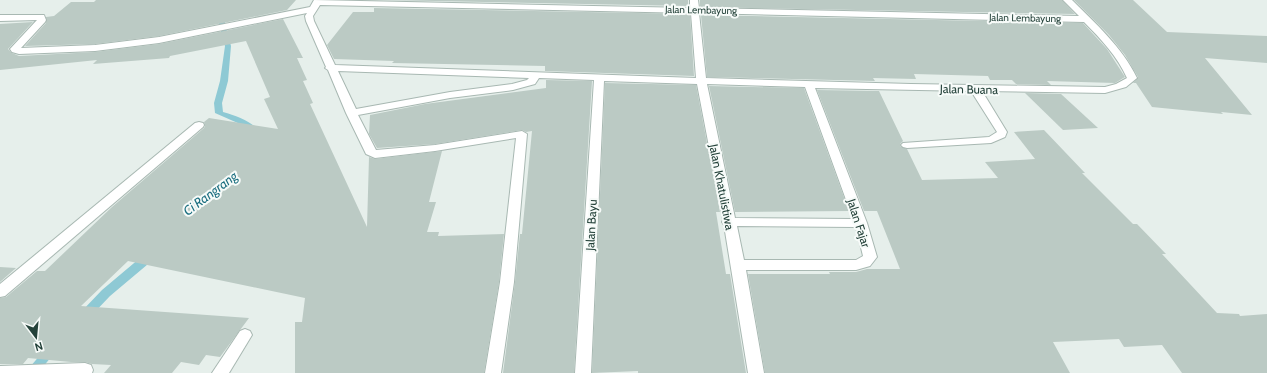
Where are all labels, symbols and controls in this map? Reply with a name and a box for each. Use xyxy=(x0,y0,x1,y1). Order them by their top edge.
street label: Jalan Lembayung xyxy=(664,3,738,17)
street label: Jalan Lembayung xyxy=(988,11,1062,25)
street label: Jalan Buana xyxy=(939,81,999,97)
street label: Jalan Khatulistiwa xyxy=(706,142,738,232)
water label: Ci Rangrang xyxy=(180,167,241,219)
street label: Jalan Fajar xyxy=(844,196,874,249)
street label: Jalan Bayu xyxy=(582,199,600,252)
north arrow xyxy=(16,317,56,357)
text: N xyxy=(33,339,44,354)

